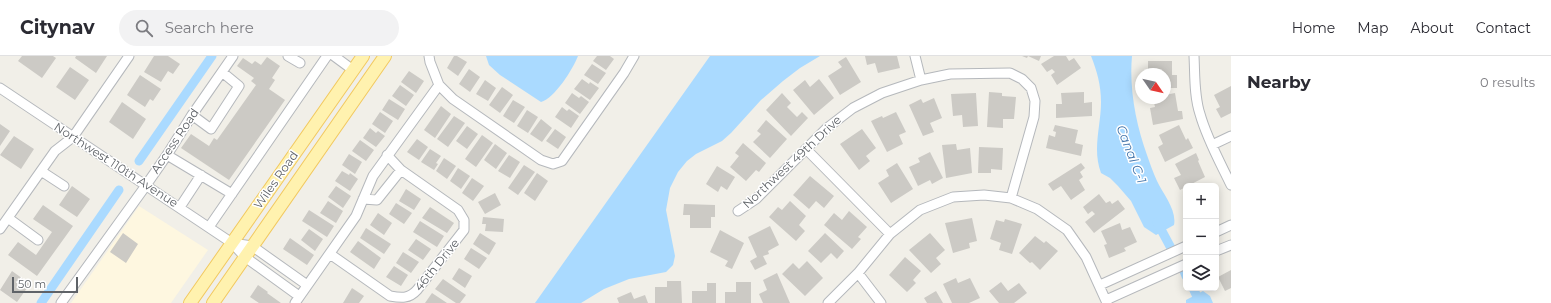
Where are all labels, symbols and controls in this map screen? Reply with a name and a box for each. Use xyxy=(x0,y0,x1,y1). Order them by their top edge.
search box xyxy=(119,10,399,46)
text: Citynav xyxy=(20,16,95,39)
icon: search xyxy=(133,17,155,39)
text: Search here xyxy=(165,18,254,37)
text: Home xyxy=(1292,19,1335,37)
text: Map xyxy=(1357,19,1388,37)
text: About xyxy=(1410,19,1454,37)
text: Contact xyxy=(1476,19,1531,37)
north arrow xyxy=(1135,68,1171,104)
text: Nearby xyxy=(1247,72,1311,92)
text: 0 results xyxy=(1480,74,1535,90)
street label: Access Road xyxy=(147,105,202,176)
street label: Northwest 49th Drive xyxy=(739,112,844,211)
street label: Northwest 110th Avenue xyxy=(51,119,181,210)
water label: Canal C-1 xyxy=(1114,123,1151,186)
street label: Wiles Road xyxy=(250,148,301,212)
map controls xyxy=(1183,183,1219,291)
button: + xyxy=(1183,183,1219,219)
button: − xyxy=(1183,219,1219,255)
street label: 46th Drive xyxy=(411,236,462,294)
button: layers xyxy=(1183,255,1219,291)
scale bar xyxy=(12,275,78,294)
text: 50 m xyxy=(18,277,46,291)

